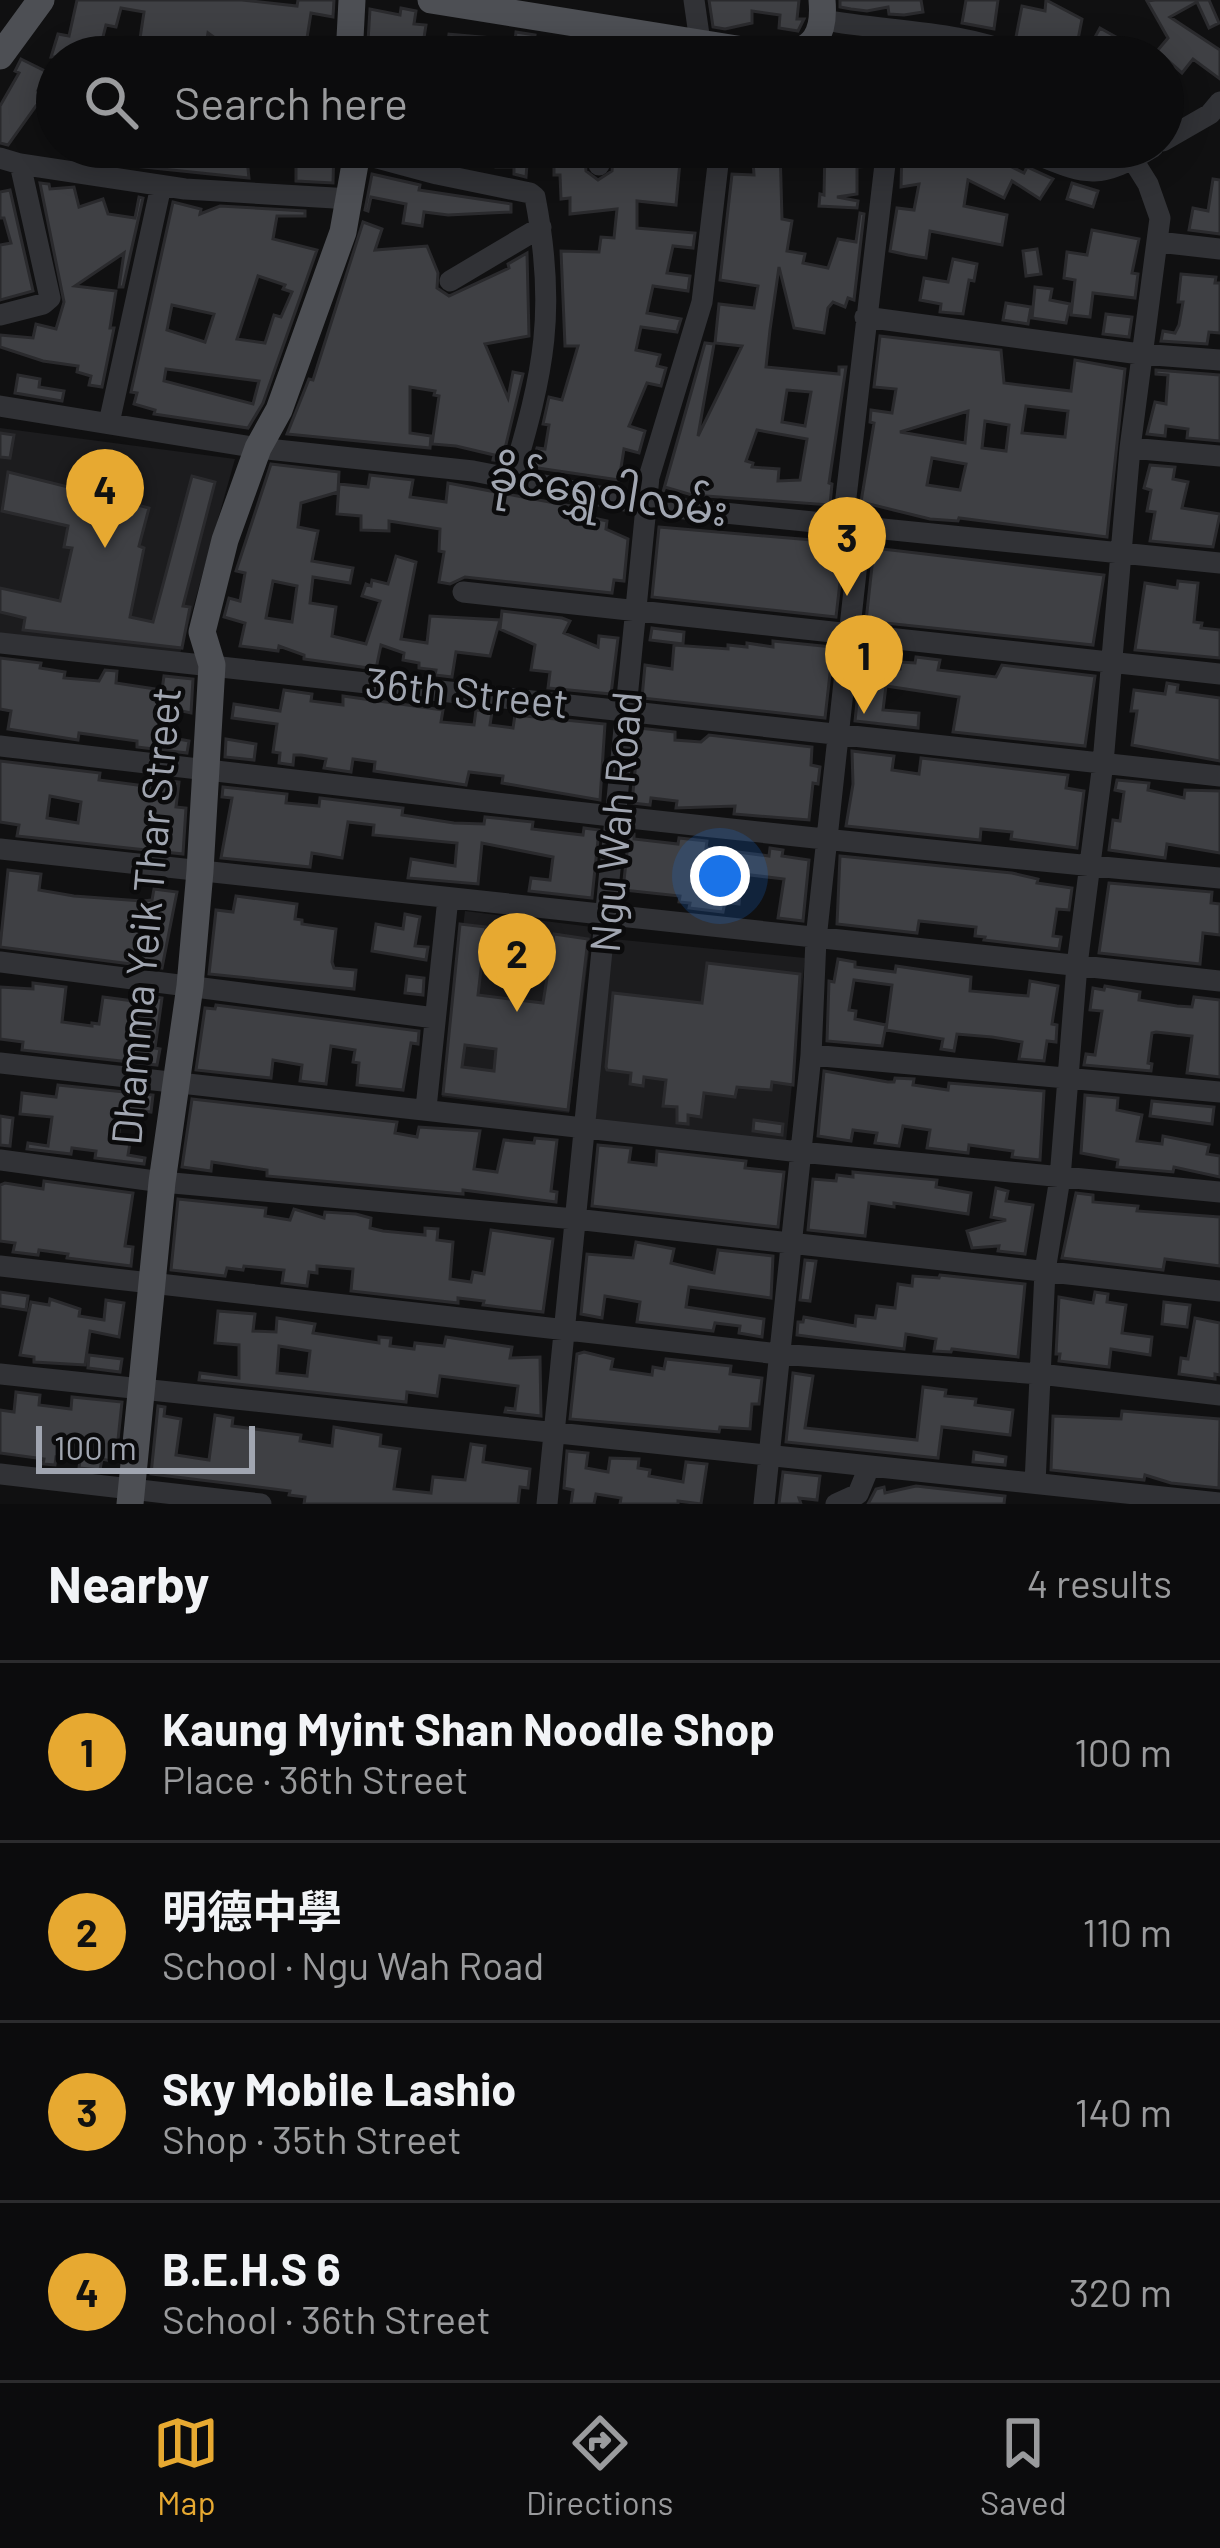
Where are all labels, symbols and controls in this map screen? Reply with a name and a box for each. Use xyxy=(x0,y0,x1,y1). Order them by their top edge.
search box xyxy=(36,36,1184,168)
icon: search xyxy=(78,69,144,135)
text: Search here xyxy=(174,75,408,129)
street label: ခိုင်ရွှေဝါလမ်း xyxy=(485,448,732,546)
pin: 4 xyxy=(66,449,144,548)
pin: 3 xyxy=(808,497,886,596)
pin: 1 xyxy=(825,615,903,714)
street label: 36th Street xyxy=(363,655,571,727)
street label: Dhamma Yeik Thar Street xyxy=(99,685,189,1147)
street label: Ngu Wah Road xyxy=(578,689,651,955)
your location xyxy=(690,846,750,906)
pin: 2 xyxy=(478,913,556,1012)
scale bar xyxy=(36,1420,255,1473)
text: 100 m xyxy=(54,1427,137,1467)
text: Nearby xyxy=(48,1552,209,1613)
text: 4 results xyxy=(1027,1559,1172,1606)
text: Kaung Myint Shan Noodle Shop xyxy=(162,1701,775,1755)
text: 1 xyxy=(80,1728,94,1775)
text: 100 m xyxy=(1074,1728,1172,1775)
text: Place · 36th Street xyxy=(162,1755,468,1802)
text: 明德中學 xyxy=(162,1883,342,1937)
text: 2 xyxy=(76,1908,98,1955)
text: 110 m xyxy=(1082,1908,1172,1955)
text: School · Ngu Wah Road xyxy=(162,1941,544,1988)
text: Sky Mobile Lashio xyxy=(162,2061,516,2115)
text: 3 xyxy=(76,2088,98,2135)
text: 140 m xyxy=(1075,2088,1172,2135)
text: Shop · 35th Street xyxy=(162,2115,462,2162)
text: B.E.H.S 6 xyxy=(162,2241,341,2295)
text: 4 xyxy=(75,2268,99,2315)
text: 320 m xyxy=(1069,2268,1172,2315)
text: School · 36th Street xyxy=(162,2295,491,2342)
tab: Map xyxy=(153,2410,219,2522)
tab: Directions xyxy=(526,2410,673,2522)
tab: Saved xyxy=(980,2410,1067,2522)

